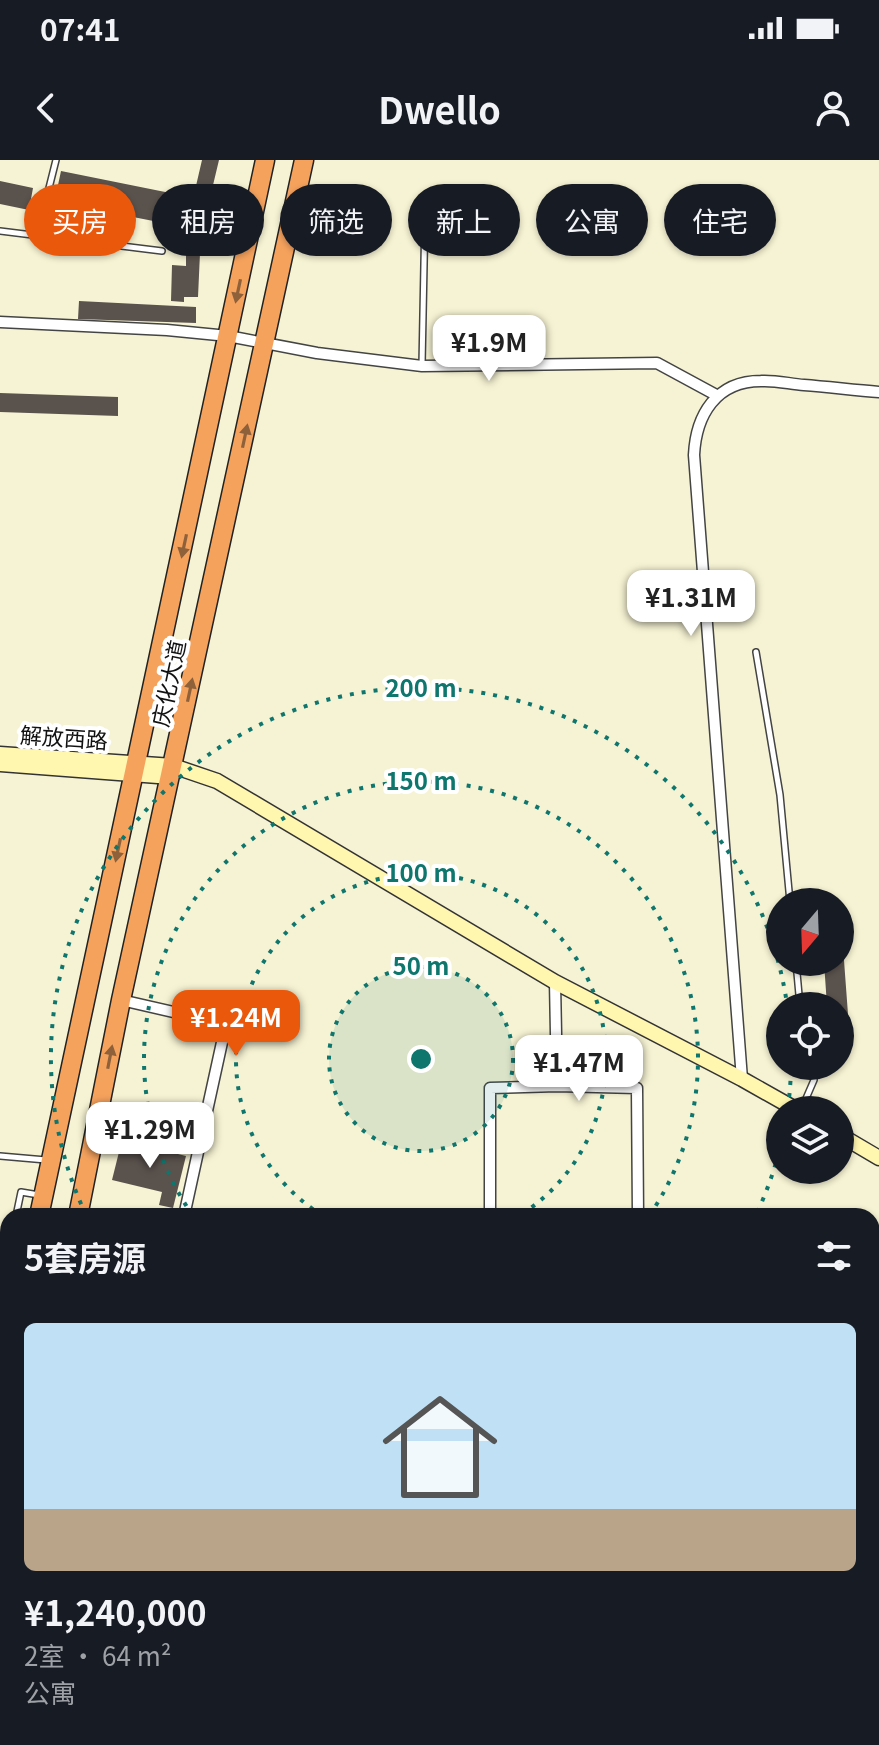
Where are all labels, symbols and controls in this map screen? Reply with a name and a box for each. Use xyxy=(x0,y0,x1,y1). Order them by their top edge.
text: 07:41 xyxy=(40,6,121,50)
text: Dwello xyxy=(378,82,501,134)
icon: back xyxy=(24,86,68,130)
icon: person xyxy=(811,86,855,130)
chip: 买房 xyxy=(24,184,136,256)
chip: 租房 xyxy=(152,184,264,256)
chip: 筛选 xyxy=(280,184,392,256)
chip: 新上 xyxy=(408,184,520,256)
chip: 公寓 xyxy=(536,184,648,256)
chip: 住宅 xyxy=(664,184,776,256)
one-way arrow xyxy=(231,279,244,304)
pin: ¥1.9M xyxy=(433,315,545,383)
text: ¥1.9M xyxy=(451,322,527,359)
one-way arrow xyxy=(239,423,252,448)
one-way arrow xyxy=(177,533,190,558)
pin: ¥1.31M xyxy=(626,570,756,638)
text: ¥1.31M xyxy=(645,577,737,614)
street label: 庆化大道 xyxy=(142,637,192,729)
text: 200 m xyxy=(385,669,457,704)
one-way arrow xyxy=(184,678,197,703)
street label: 解放西路 xyxy=(19,717,109,755)
text: 150 m xyxy=(385,762,457,797)
one-way arrow xyxy=(111,838,124,863)
text: 100 m xyxy=(385,854,457,889)
north arrow xyxy=(766,888,854,976)
map controls xyxy=(766,888,854,1184)
text: 50 m xyxy=(393,947,449,982)
pin: ¥1.24M xyxy=(171,990,301,1058)
button: locate xyxy=(766,992,854,1080)
text: ¥1.24M xyxy=(190,997,282,1034)
pin: ¥1.47M xyxy=(514,1035,644,1103)
text: ¥1.47M xyxy=(533,1042,625,1079)
one-way arrow xyxy=(104,1044,116,1069)
centre of rings xyxy=(407,1045,435,1073)
button: layers xyxy=(766,1096,854,1184)
pin: ¥1.29M xyxy=(85,1102,215,1170)
text: ¥1.29M xyxy=(104,1109,196,1146)
text: 5套房源 xyxy=(24,1232,146,1281)
icon: filters xyxy=(812,1234,856,1278)
icon: home xyxy=(368,1375,512,1519)
text: ¥1,240,000 xyxy=(24,1587,207,1636)
text: 2室 · 64 m² xyxy=(24,1636,172,1673)
text: 公寓 xyxy=(24,1673,76,1710)

